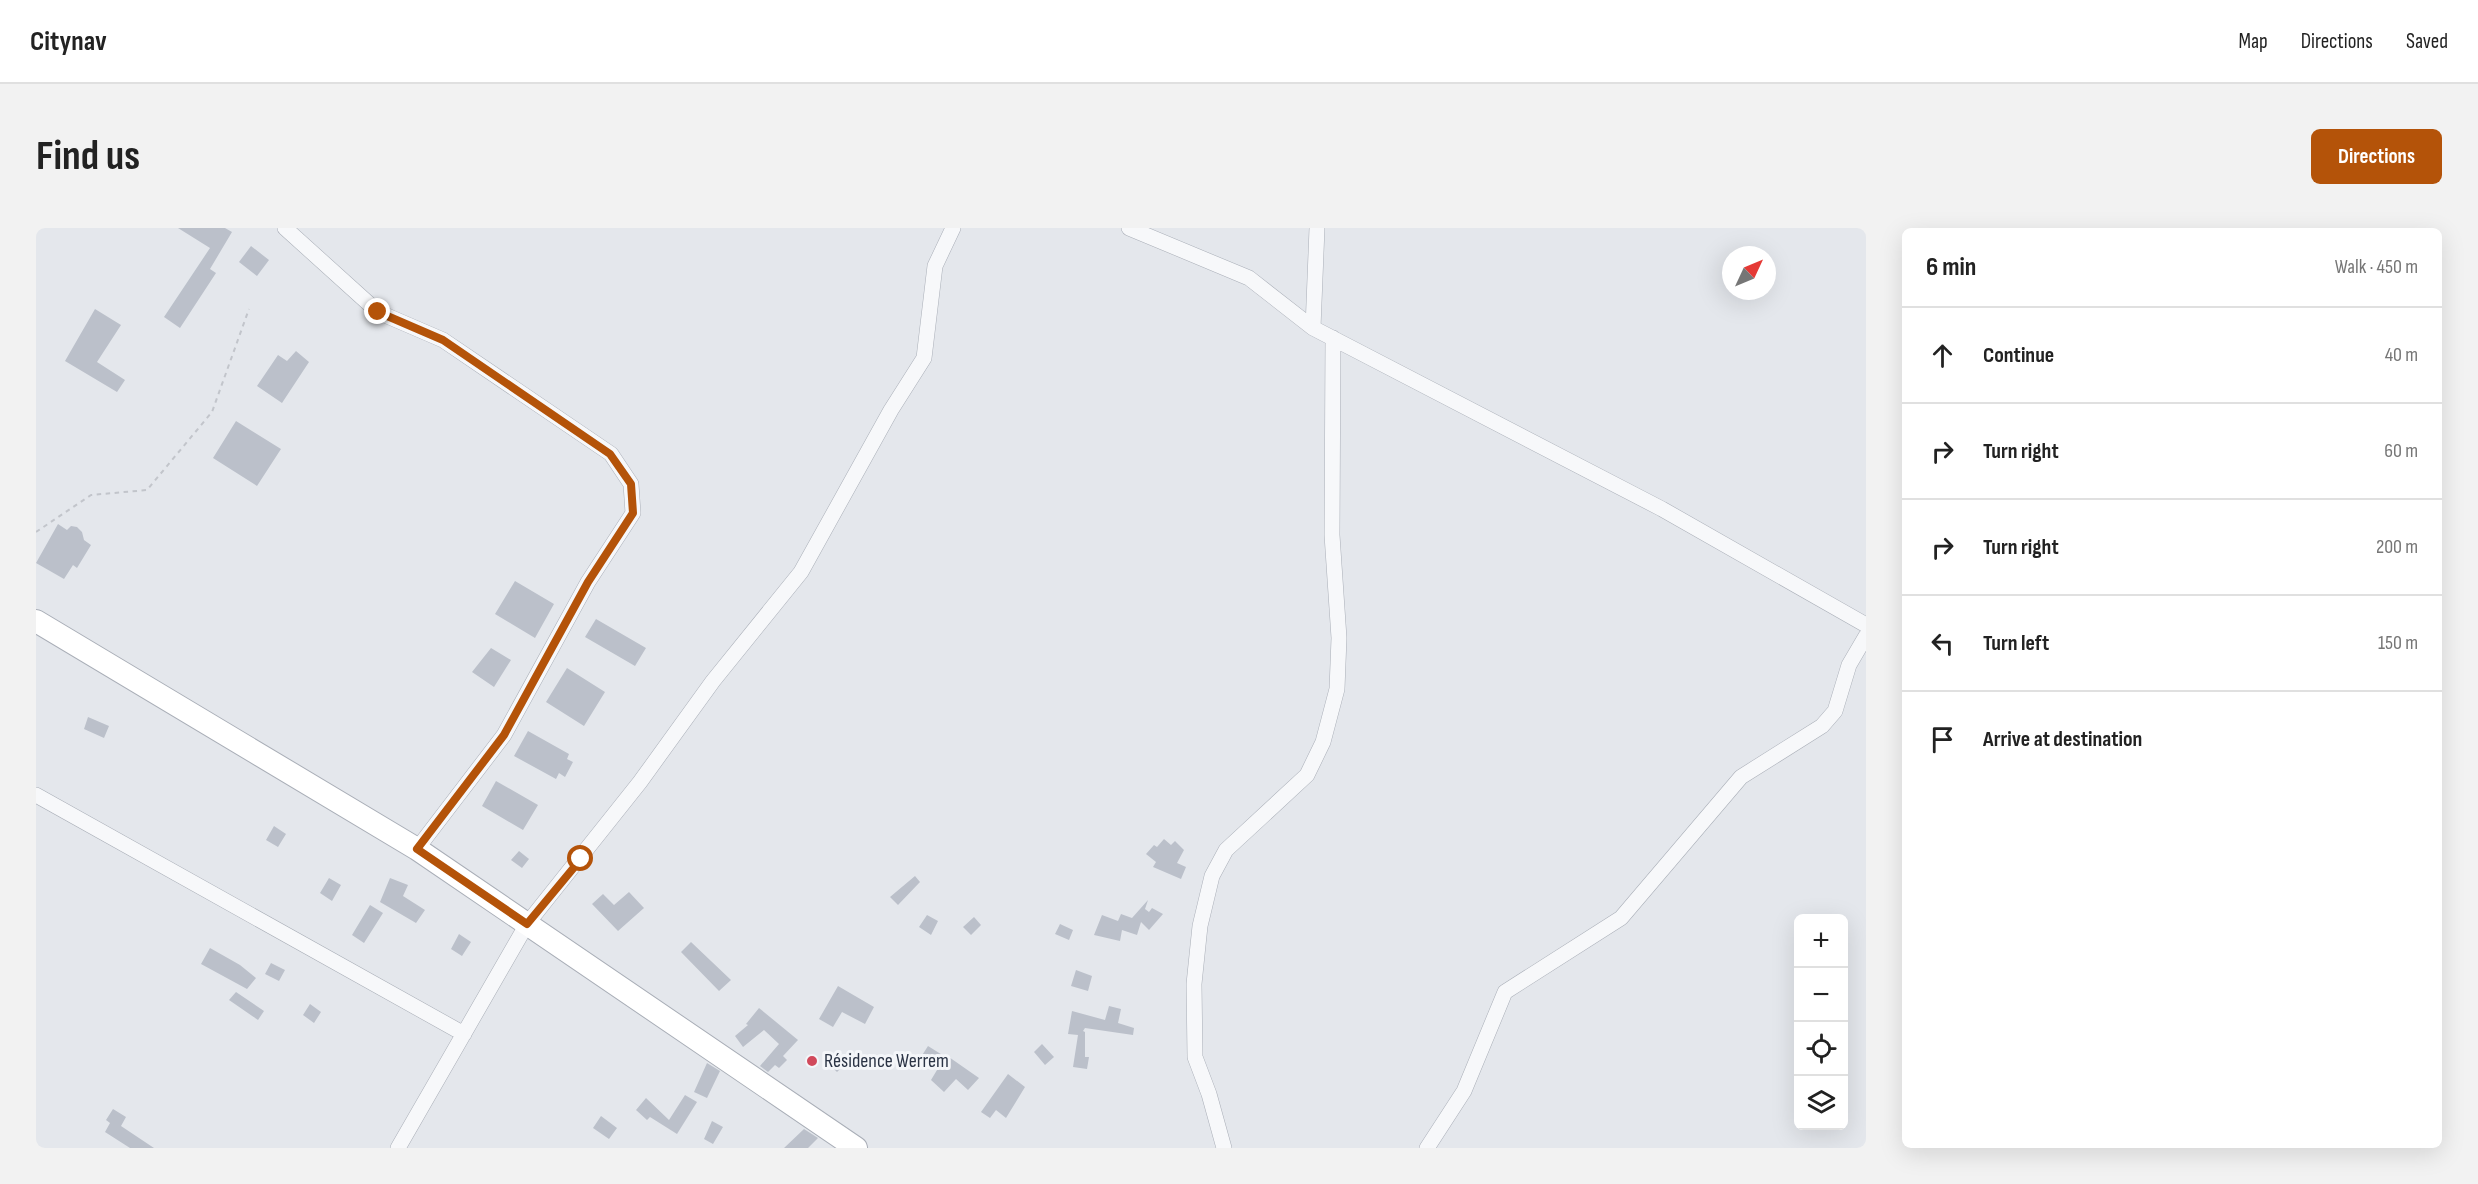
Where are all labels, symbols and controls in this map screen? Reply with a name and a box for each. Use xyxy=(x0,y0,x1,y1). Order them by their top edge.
text: Citynav xyxy=(30,25,107,58)
text: Map xyxy=(2238,29,2268,54)
text: Directions xyxy=(2301,29,2373,54)
text: Saved xyxy=(2406,29,2448,54)
button: Directions xyxy=(2311,129,2442,184)
text: Find us xyxy=(36,131,140,182)
north arrow xyxy=(1722,246,1776,300)
text: 6 min xyxy=(1926,252,1976,283)
text: Walk · 450 m xyxy=(2335,255,2418,279)
route end xyxy=(364,298,390,324)
icon: ahead xyxy=(1926,339,1959,372)
text: Continue xyxy=(1983,342,2054,369)
text: 40 m xyxy=(2385,343,2418,367)
icon: right xyxy=(1926,435,1959,468)
text: Turn right xyxy=(1983,438,2059,465)
text: 60 m xyxy=(2384,439,2418,463)
icon: right xyxy=(1926,531,1959,564)
text: Turn right xyxy=(1983,534,2059,561)
text: 200 m xyxy=(2376,535,2418,559)
icon: left xyxy=(1926,627,1959,660)
text: Turn left xyxy=(1983,630,2049,657)
text: 150 m xyxy=(2378,631,2418,655)
icon: arrive xyxy=(1926,723,1959,756)
text: Arrive at destination xyxy=(1983,726,2142,753)
route start xyxy=(567,845,593,871)
map controls xyxy=(1794,914,1848,1130)
button: + xyxy=(1794,914,1848,968)
button: − xyxy=(1794,968,1848,1022)
button: locate xyxy=(1794,1022,1848,1076)
place label: Résidence Werrem xyxy=(824,1049,949,1073)
marker: Résidence Werrem xyxy=(805,1054,819,1068)
button: layers xyxy=(1794,1076,1848,1130)

